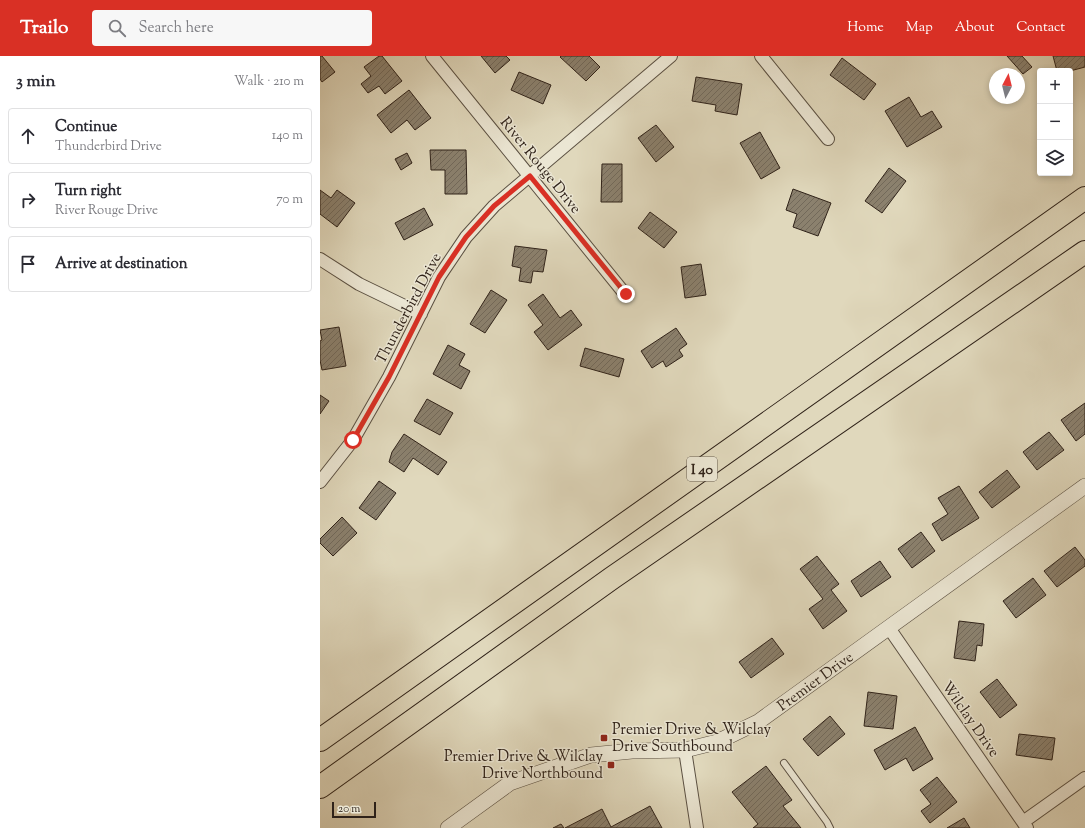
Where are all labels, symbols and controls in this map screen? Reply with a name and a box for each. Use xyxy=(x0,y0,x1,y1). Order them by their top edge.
search box xyxy=(92,10,372,46)
text: Trailo xyxy=(20,15,68,42)
icon: search xyxy=(106,17,128,39)
text: Search here xyxy=(138,18,214,39)
text: Home xyxy=(847,18,884,38)
text: Map xyxy=(906,18,933,38)
text: About xyxy=(955,18,994,38)
text: Contact xyxy=(1016,18,1065,38)
north arrow xyxy=(989,68,1025,104)
map controls xyxy=(1037,68,1073,176)
button: + xyxy=(1037,68,1073,104)
text: 3 min xyxy=(16,70,55,94)
text: Walk · 210 m xyxy=(234,73,304,91)
button: − xyxy=(1037,104,1073,140)
street label: River Rouge Drive xyxy=(494,113,585,219)
text: Continue xyxy=(55,117,117,138)
icon: ahead xyxy=(17,125,39,147)
text: 140 m xyxy=(272,127,303,145)
text: Thunderbird Drive xyxy=(55,138,162,156)
button: layers xyxy=(1037,140,1073,176)
text: Turn right xyxy=(55,181,121,202)
icon: right xyxy=(17,189,39,211)
text: 70 m xyxy=(276,191,303,209)
text: River Rouge Drive xyxy=(55,202,158,220)
street label: Thunderbird Drive xyxy=(371,249,447,368)
icon: arrive xyxy=(17,253,39,275)
text: Arrive at destination xyxy=(55,254,188,275)
route end xyxy=(617,285,635,303)
route start xyxy=(344,431,362,449)
road number: I 40 xyxy=(687,457,717,481)
street label: Premier Drive xyxy=(774,647,858,717)
street label: Wilclay Drive xyxy=(936,678,1004,762)
place label: Premier Drive & Wilclay Drive Southbound xyxy=(612,720,772,758)
marker: Premier Drive & Wilclay Drive Southbound xyxy=(599,733,609,743)
place label: Premier Drive & Wilclay Drive Northbound xyxy=(444,747,604,785)
marker: Premier Drive & Wilclay Drive Northbound xyxy=(606,760,616,770)
scale bar xyxy=(332,800,376,819)
text: 20 m xyxy=(338,801,360,817)

